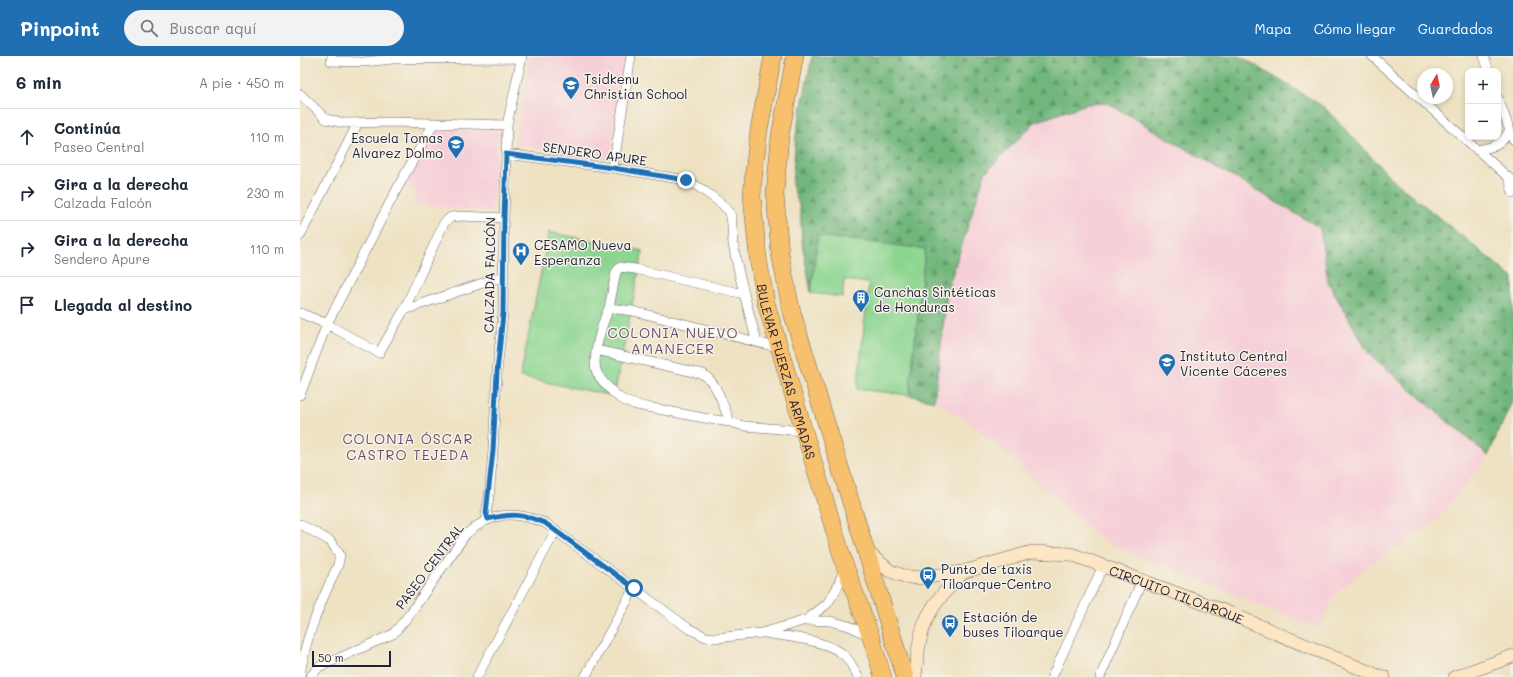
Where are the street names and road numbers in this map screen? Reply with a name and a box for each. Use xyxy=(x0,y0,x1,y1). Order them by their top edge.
street label: SENDERO APURE xyxy=(542,137,648,169)
street label: CALZADA FALCÓN xyxy=(479,217,499,333)
street label: BULEVAR FUERZAS ARMADAS xyxy=(754,282,820,461)
street label: PASEO CENTRAL xyxy=(391,520,467,612)
street label: CIRCUITO TILOARQUE xyxy=(1107,561,1246,627)

